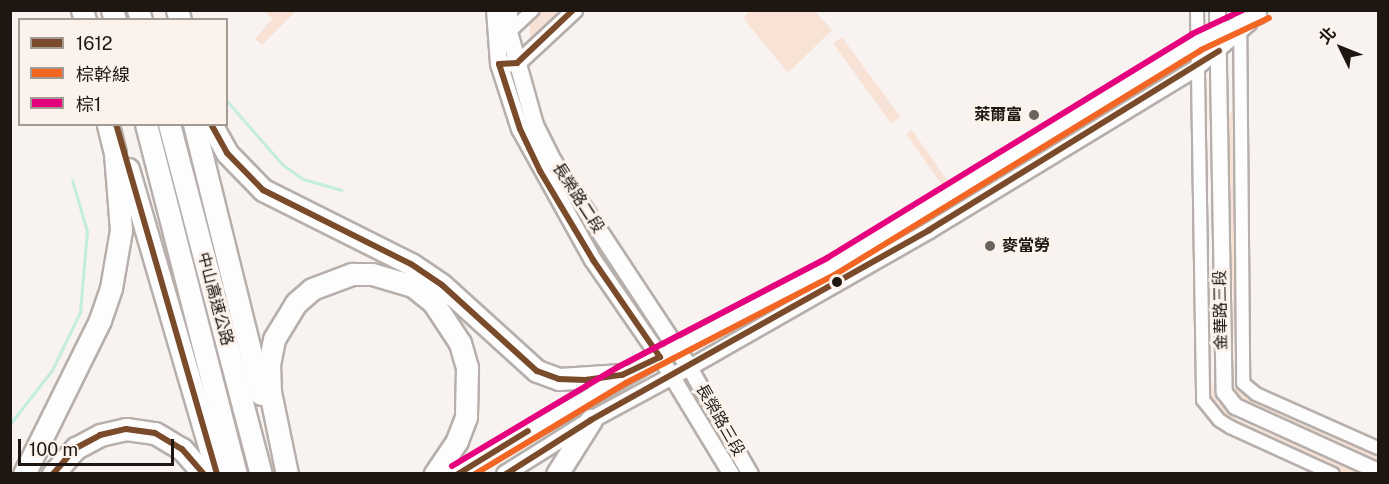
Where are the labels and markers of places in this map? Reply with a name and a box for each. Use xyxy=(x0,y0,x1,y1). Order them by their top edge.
place label: 萊爾富 xyxy=(974,105,1022,125)
marker: 萊爾富 xyxy=(1027,108,1041,122)
place label: 麥當勞 xyxy=(1002,236,1050,256)
marker: 麥當勞 xyxy=(983,239,997,253)
unlabelled marker xyxy=(831,276,843,288)

